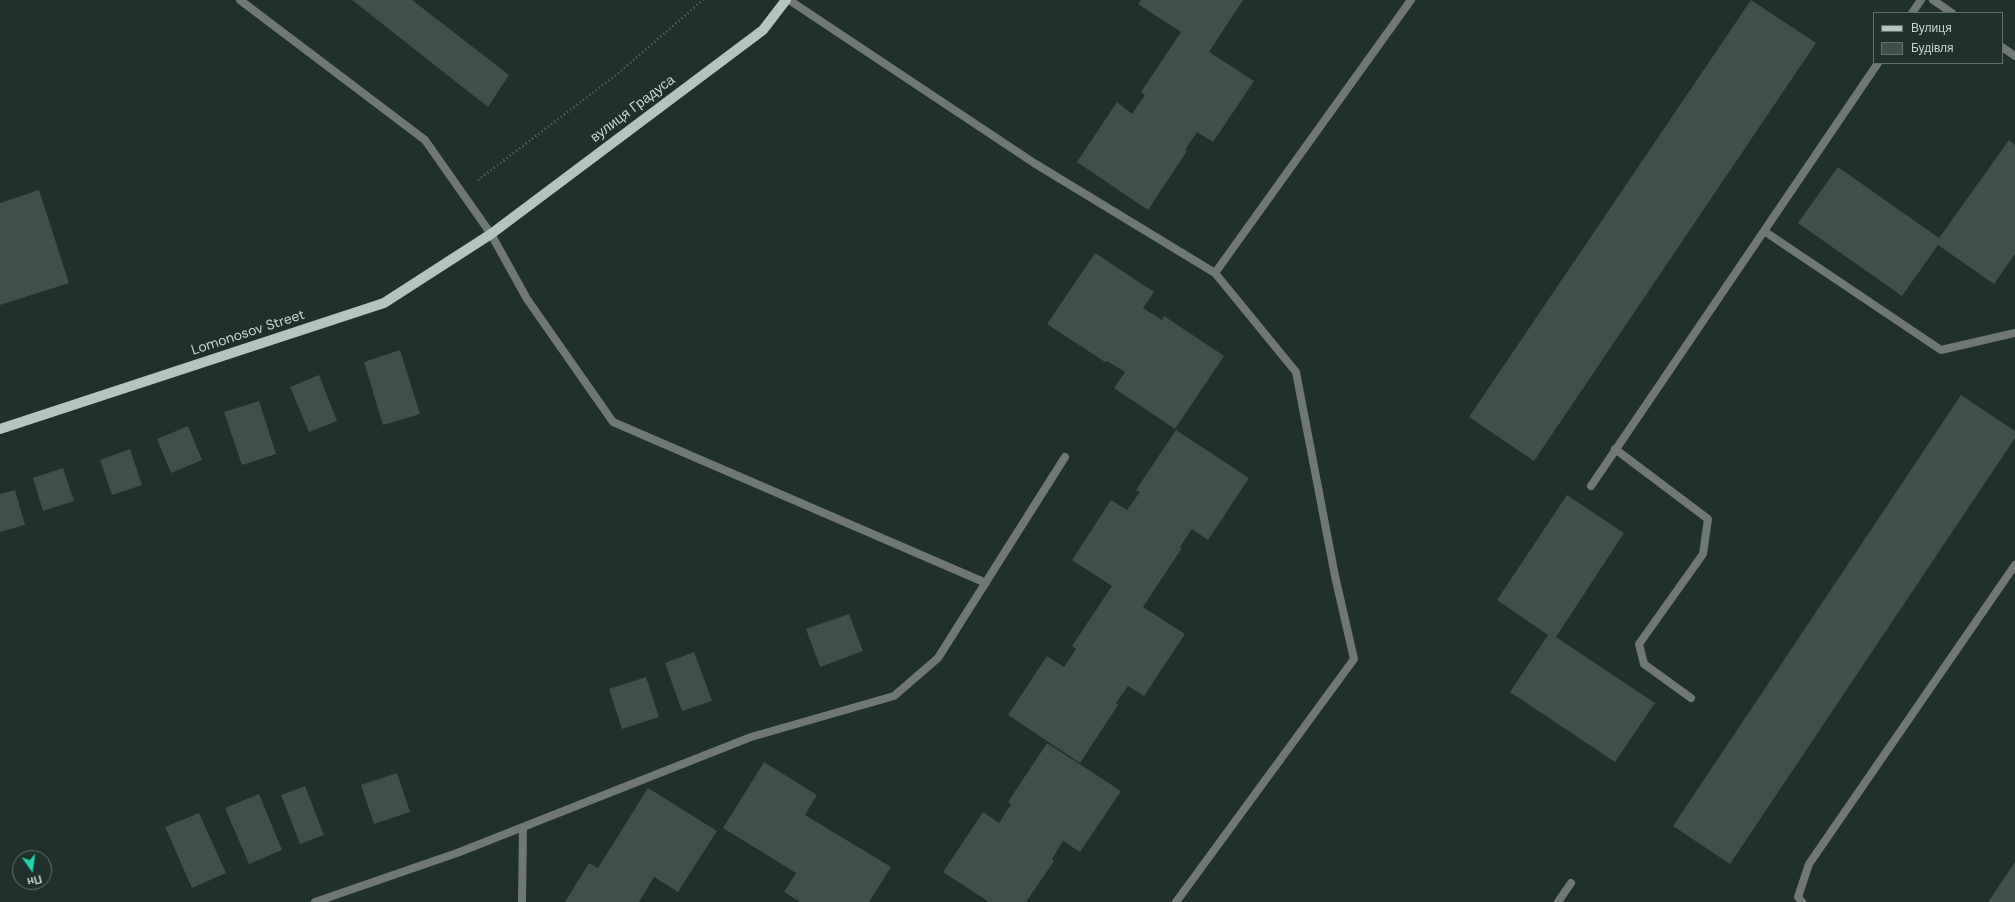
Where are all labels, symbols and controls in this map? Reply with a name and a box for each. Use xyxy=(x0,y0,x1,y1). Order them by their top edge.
legend xyxy=(1873,12,2003,64)
text: Вулиця xyxy=(1911,20,1952,36)
text: Будівля xyxy=(1911,40,1953,56)
street label: вулиця Градуса xyxy=(587,72,679,146)
street label: Lomonosov Street xyxy=(189,307,307,359)
north arrow xyxy=(12,850,52,890)
text: Пн xyxy=(26,872,43,889)

